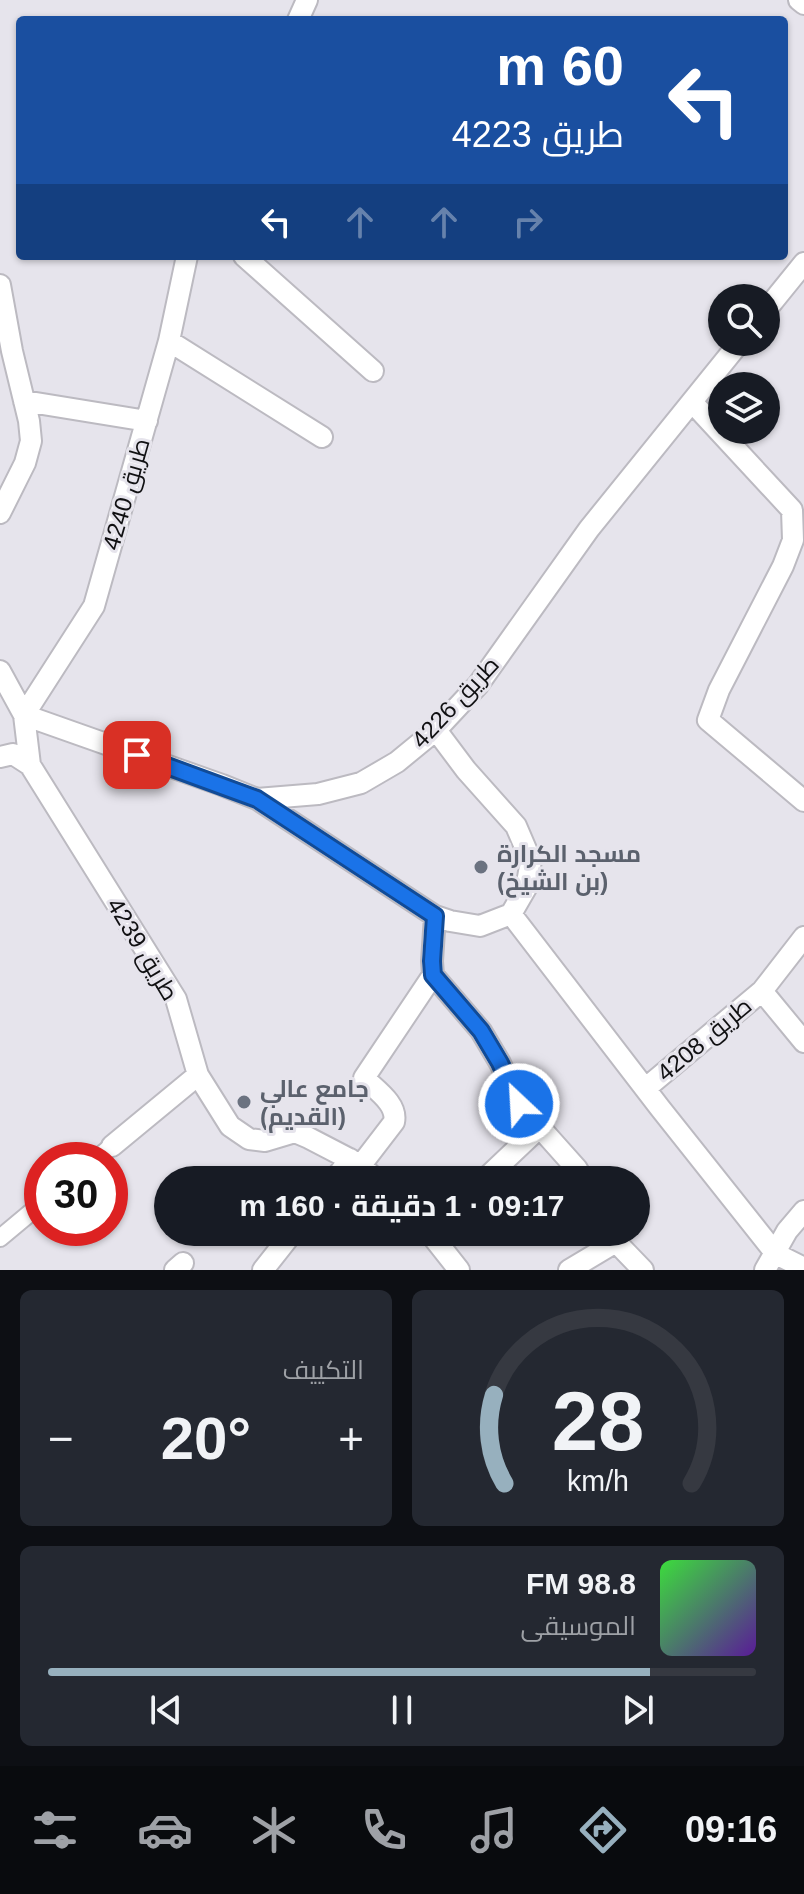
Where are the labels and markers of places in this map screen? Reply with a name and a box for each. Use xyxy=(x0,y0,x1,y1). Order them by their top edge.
pin xyxy=(103,721,171,789)
place label: مسجد الكرارة (بن الشيخ) xyxy=(497,840,641,898)
marker: مسجد الكرارة (بن الشيخ) xyxy=(472,858,490,876)
place label: جامع عالي (القديم) xyxy=(260,1075,369,1133)
marker: جامع عالي (القديم) xyxy=(235,1093,253,1111)

